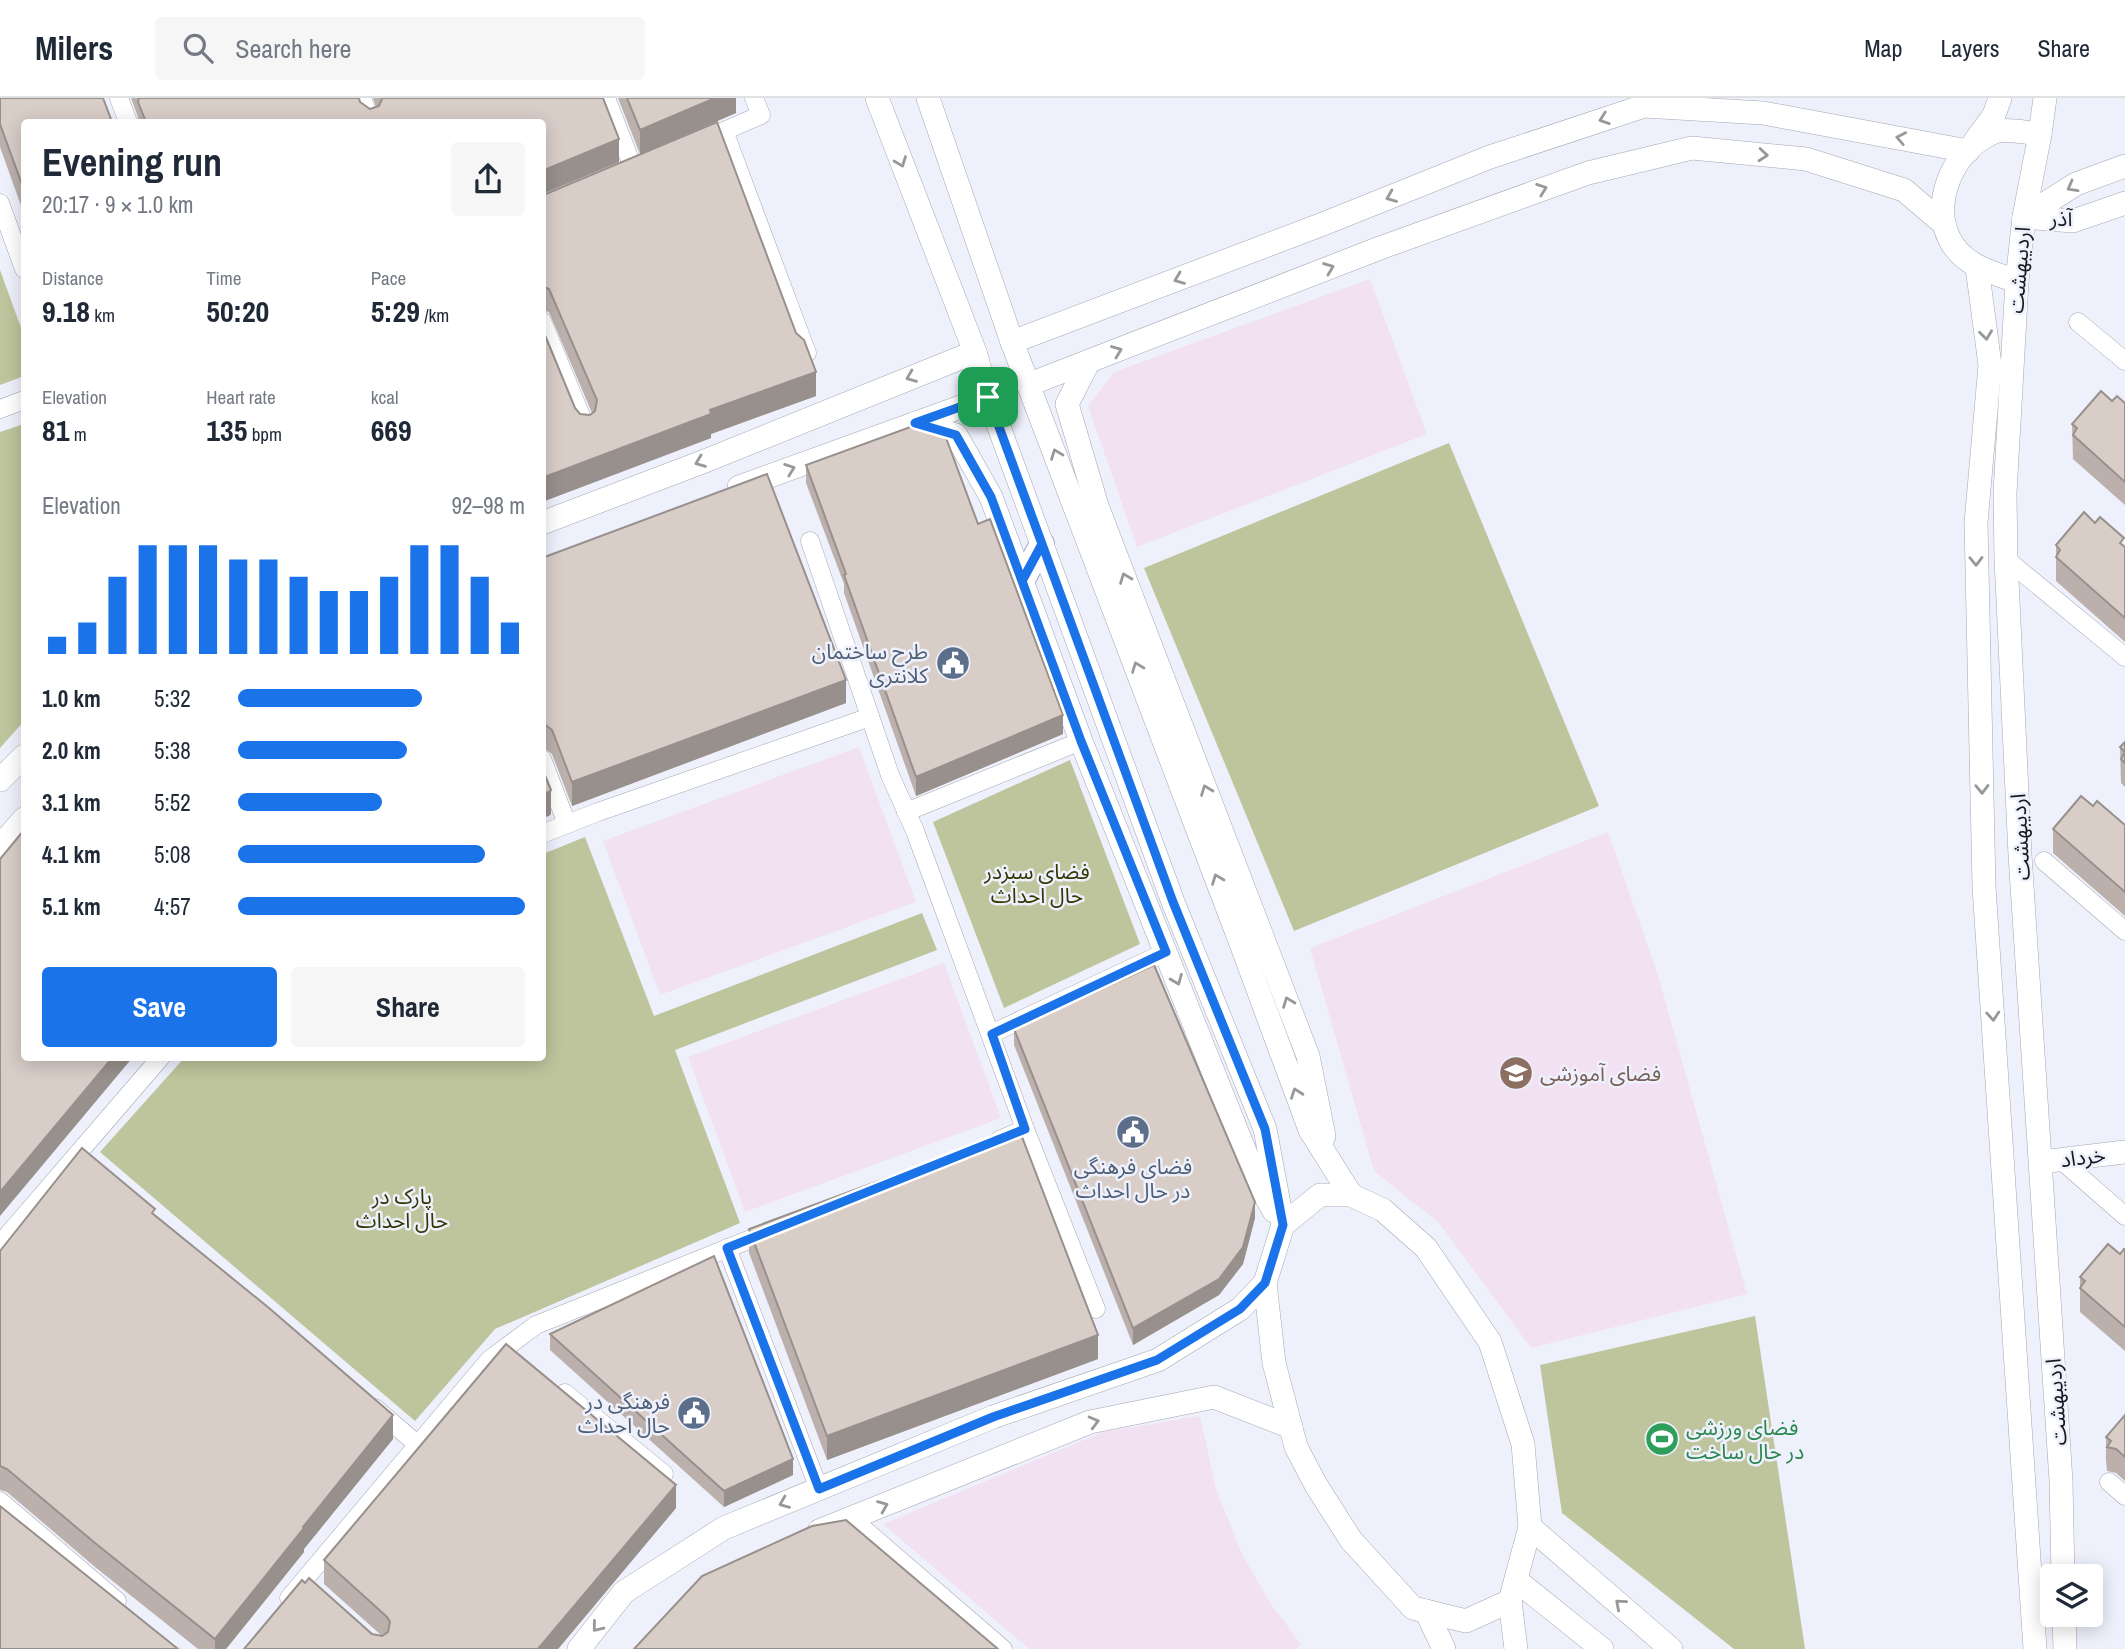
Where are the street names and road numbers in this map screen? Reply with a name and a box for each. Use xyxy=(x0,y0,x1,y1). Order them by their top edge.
street label: آذر xyxy=(2049,204,2073,233)
street label: اردیبهشت xyxy=(2001,225,2037,315)
street label: اردیبهشت xyxy=(2003,793,2037,881)
street label: خرداد xyxy=(2059,1140,2107,1174)
street label: اردیبهشت xyxy=(2038,1358,2074,1446)

